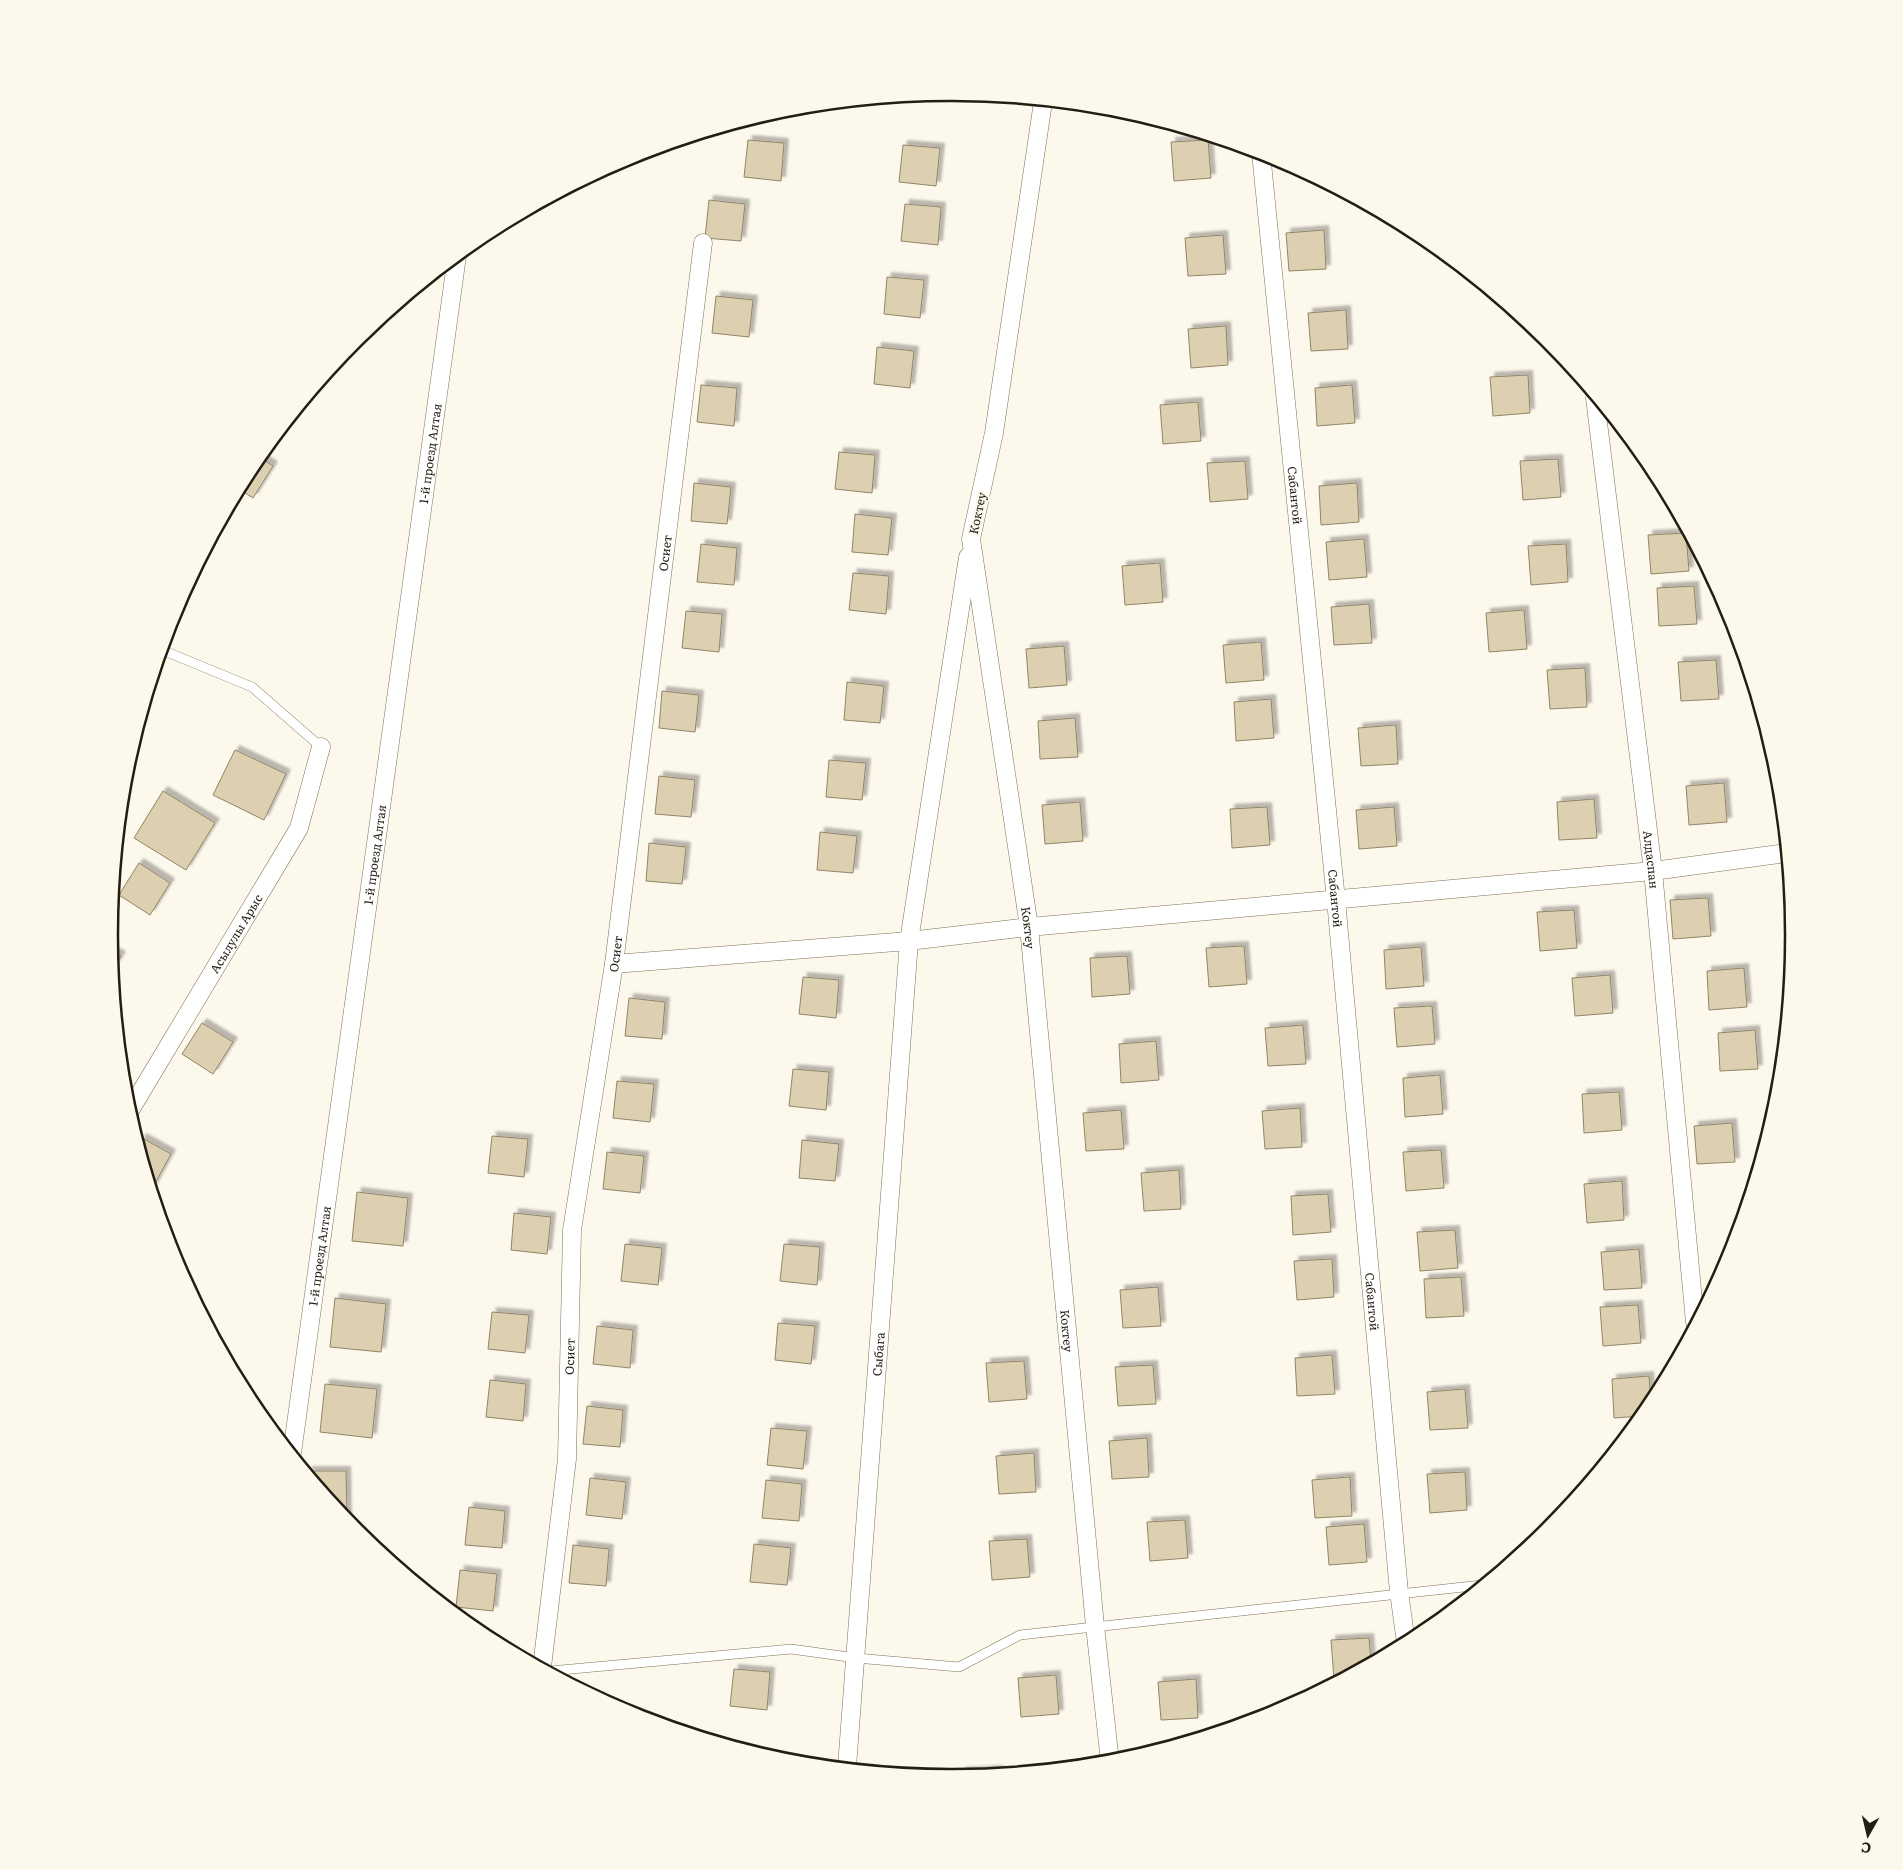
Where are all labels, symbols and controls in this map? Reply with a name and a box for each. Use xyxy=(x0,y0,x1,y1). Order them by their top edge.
street label: 1-й проезд Алтая xyxy=(414,402,446,505)
street label: Сабантой xyxy=(1283,465,1307,525)
street label: Коктеу xyxy=(964,490,990,536)
street label: Осиет xyxy=(654,534,676,572)
street label: 1-й проезд Алтая xyxy=(359,803,390,906)
street label: Алдаспан xyxy=(1639,829,1664,890)
street label: Сабантой xyxy=(1324,868,1347,928)
street label: Асылулы Арыс xyxy=(205,890,267,977)
street label: Коктеу xyxy=(1017,905,1040,950)
street label: Осиет xyxy=(604,935,626,973)
street label: 1-й проезд Алтая xyxy=(303,1205,335,1307)
street label: Сабантой xyxy=(1361,1272,1384,1332)
street label: Коктеу xyxy=(1056,1309,1078,1353)
street label: Сыбага xyxy=(867,1331,889,1377)
street label: Осиет xyxy=(560,1338,579,1375)
north arrow xyxy=(1843,1810,1893,1860)
text: С xyxy=(1860,1838,1872,1859)

